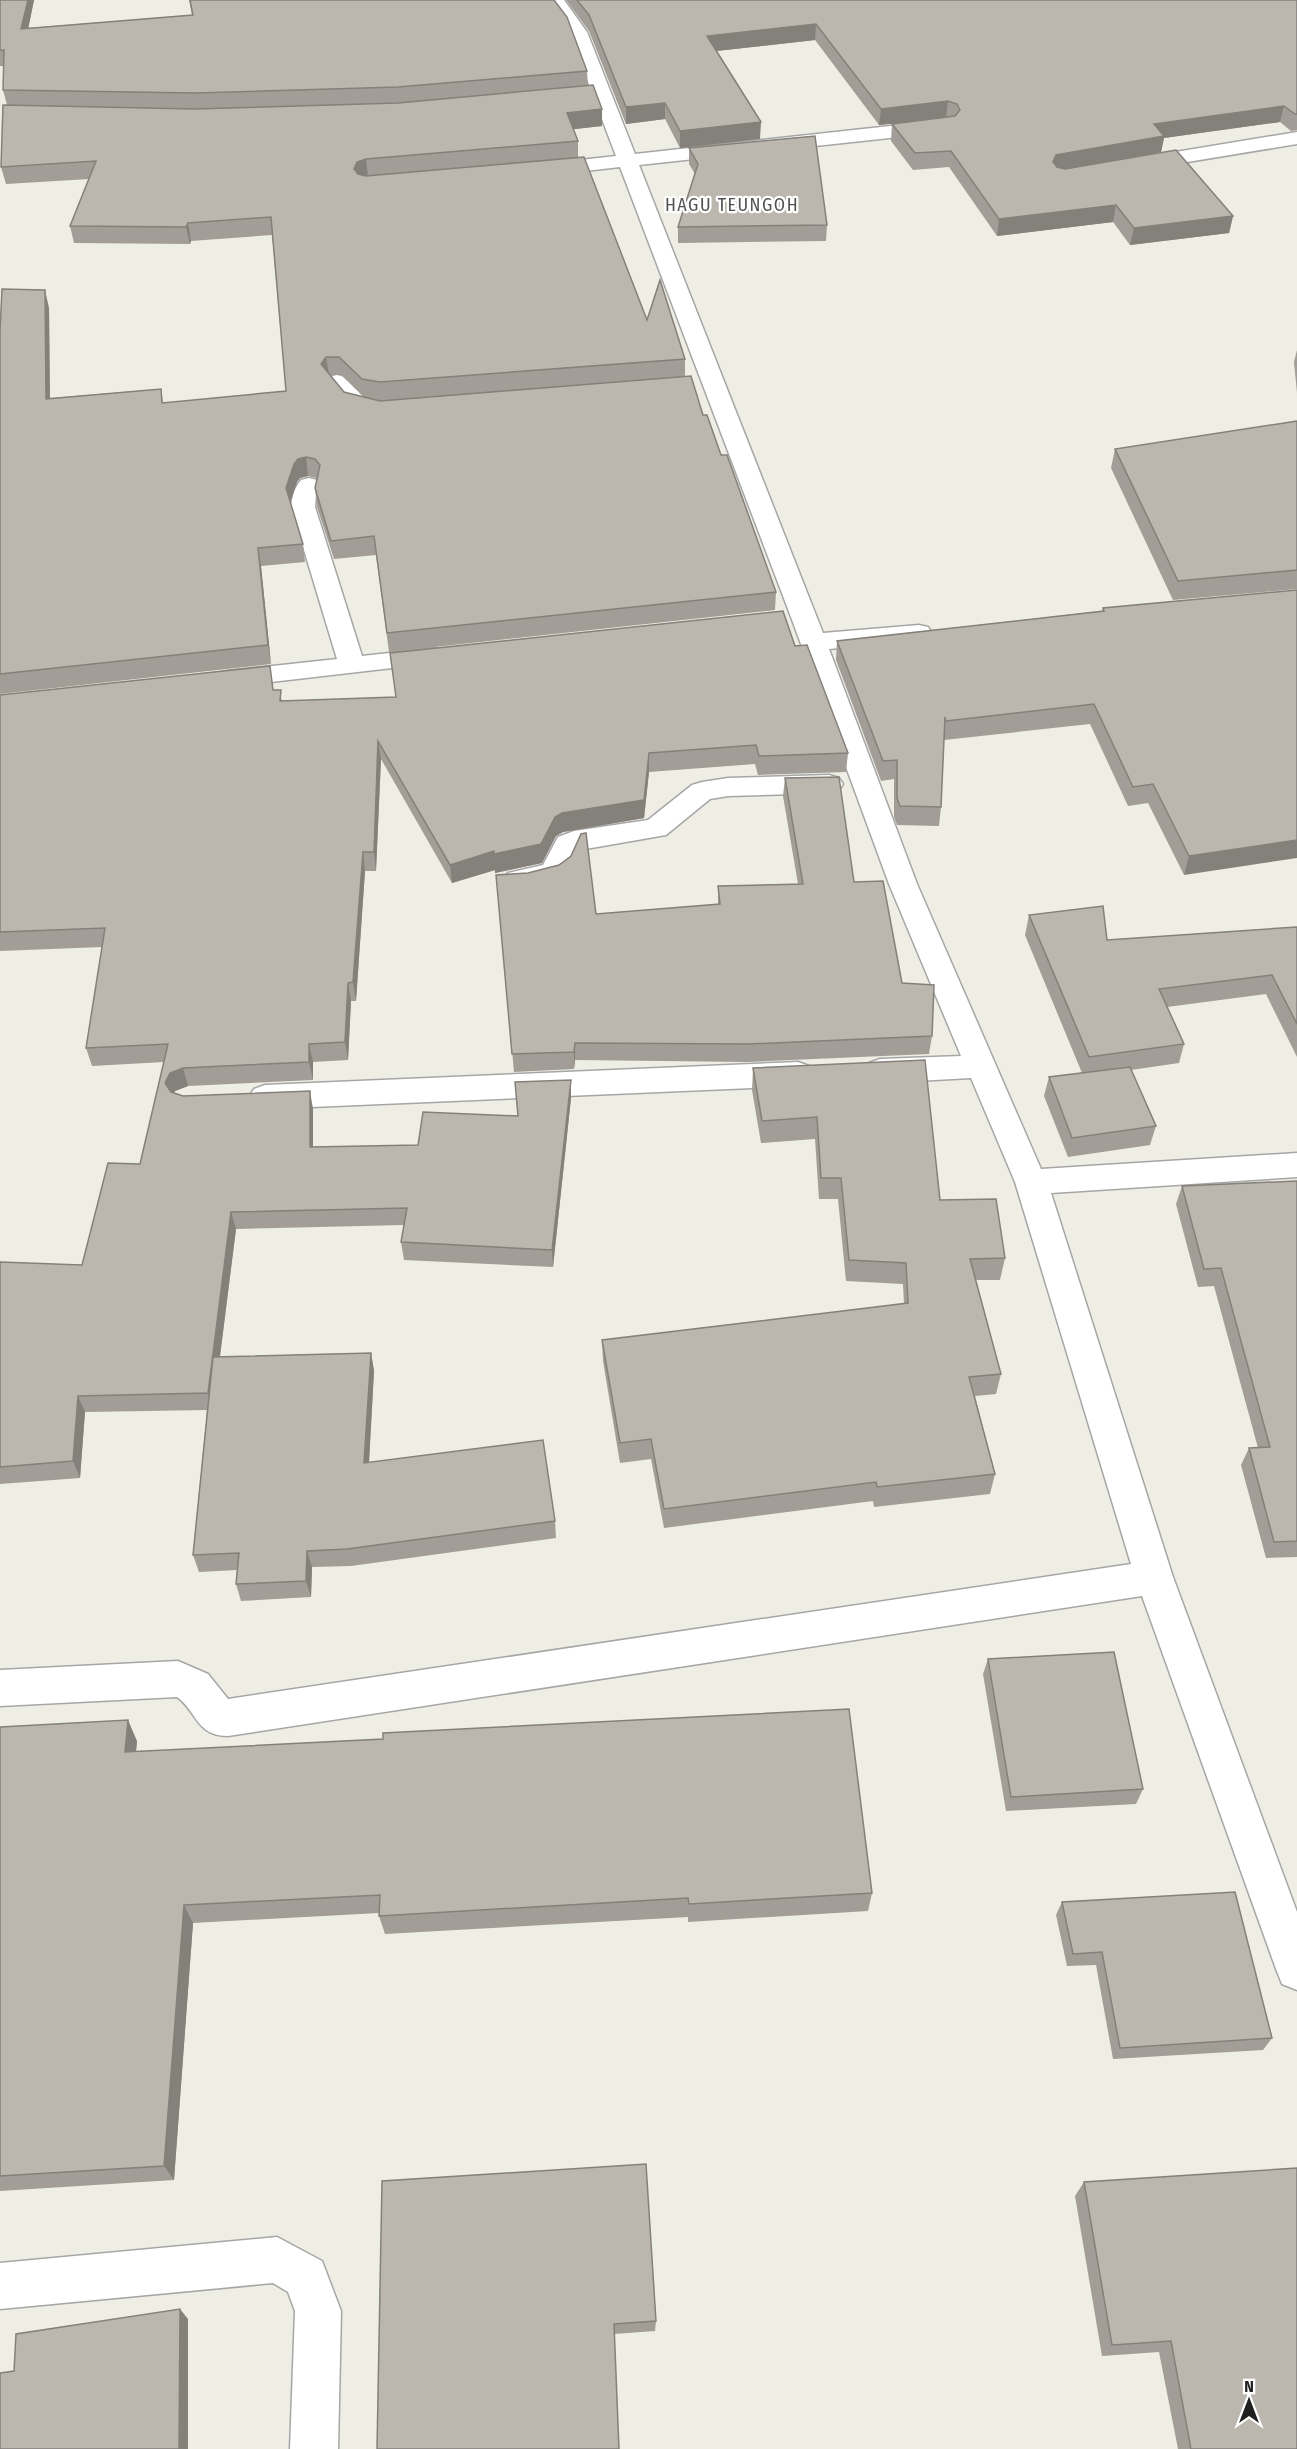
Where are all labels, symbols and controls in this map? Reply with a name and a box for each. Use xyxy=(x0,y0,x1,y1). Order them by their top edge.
district label: HAGU TEUNGOH xyxy=(665,194,799,216)
north arrow xyxy=(1219,2371,1279,2431)
text: N xyxy=(1244,2377,1254,2396)

